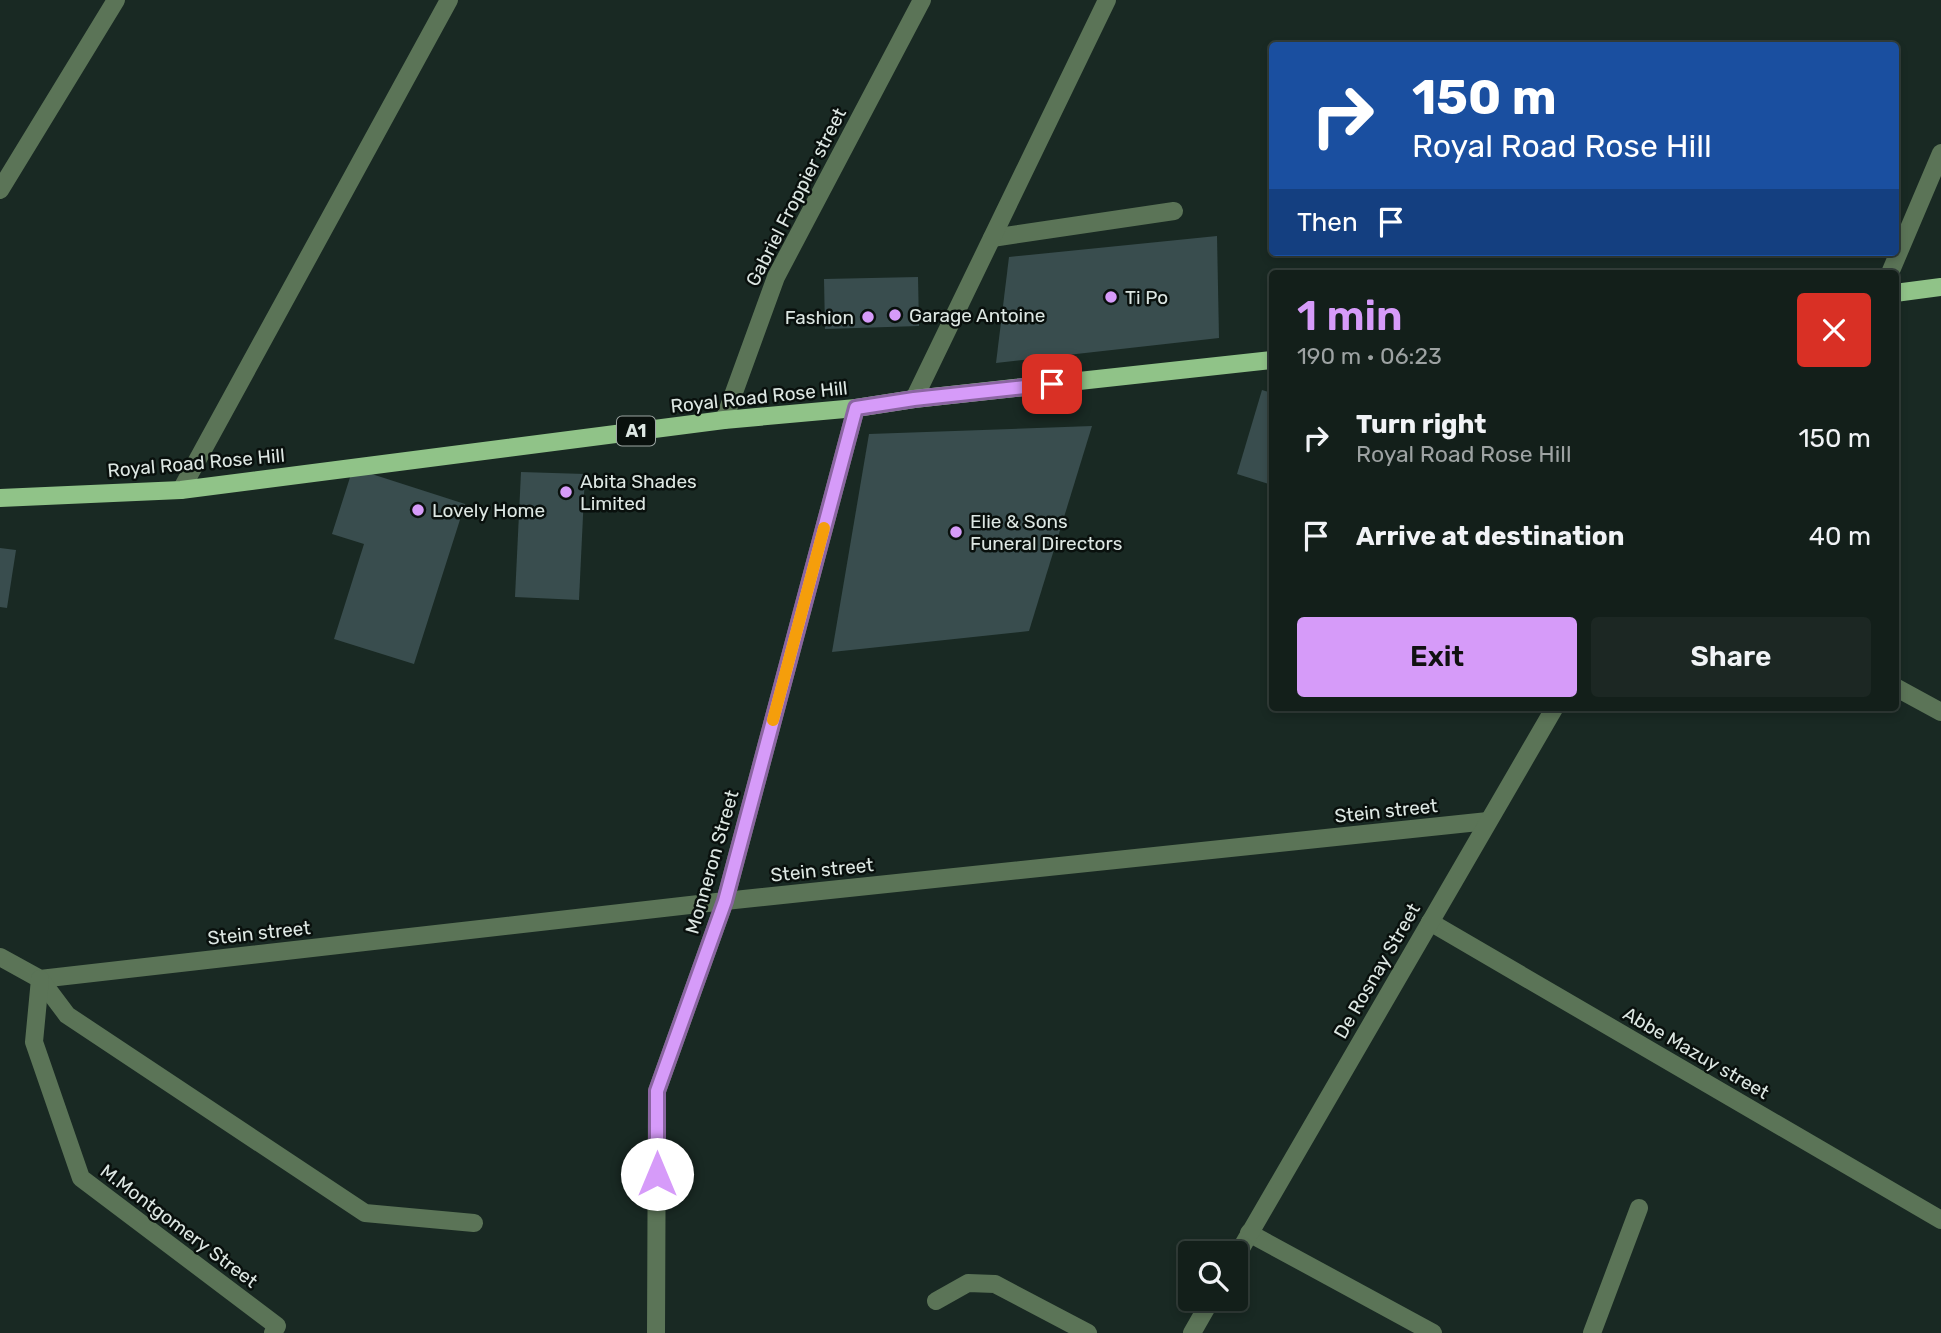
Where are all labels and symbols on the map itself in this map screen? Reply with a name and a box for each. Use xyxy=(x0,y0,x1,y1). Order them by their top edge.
street label: Gabriel Froppier street xyxy=(741,103,851,290)
place label: Ti Po xyxy=(1125,286,1168,309)
marker: Ti Po xyxy=(1103,289,1119,305)
place label: Garage Antoine xyxy=(909,304,1045,327)
place label: Fashion xyxy=(785,306,854,329)
marker: Garage Antoine xyxy=(887,307,903,323)
marker: Fashion xyxy=(860,309,876,325)
pin xyxy=(1022,354,1082,414)
street label: Royal Road Rose Hill xyxy=(669,376,849,418)
road number: A1 xyxy=(617,416,655,446)
street label: Royal Road Rose Hill xyxy=(106,444,286,482)
place label: Abita Shades Limited xyxy=(580,470,697,515)
marker: Abita Shades Limited xyxy=(558,484,574,500)
place label: Lovely Home xyxy=(432,499,545,522)
marker: Lovely Home xyxy=(410,502,426,518)
place label: Elie & Sons Funeral Directors xyxy=(970,510,1122,555)
marker: Elie & Sons Funeral Directors xyxy=(948,524,964,540)
street label: Monneron Street xyxy=(680,787,744,937)
street label: Stein street xyxy=(1333,794,1439,828)
street label: Stein street xyxy=(769,853,875,887)
street label: De Rosnay Street xyxy=(1329,899,1425,1043)
street label: Stein street xyxy=(206,916,312,950)
street label: Abbe Mazuy street xyxy=(1619,1002,1774,1104)
position arrow xyxy=(620,1137,694,1211)
street label: M.Montgomery Street xyxy=(96,1159,263,1293)

